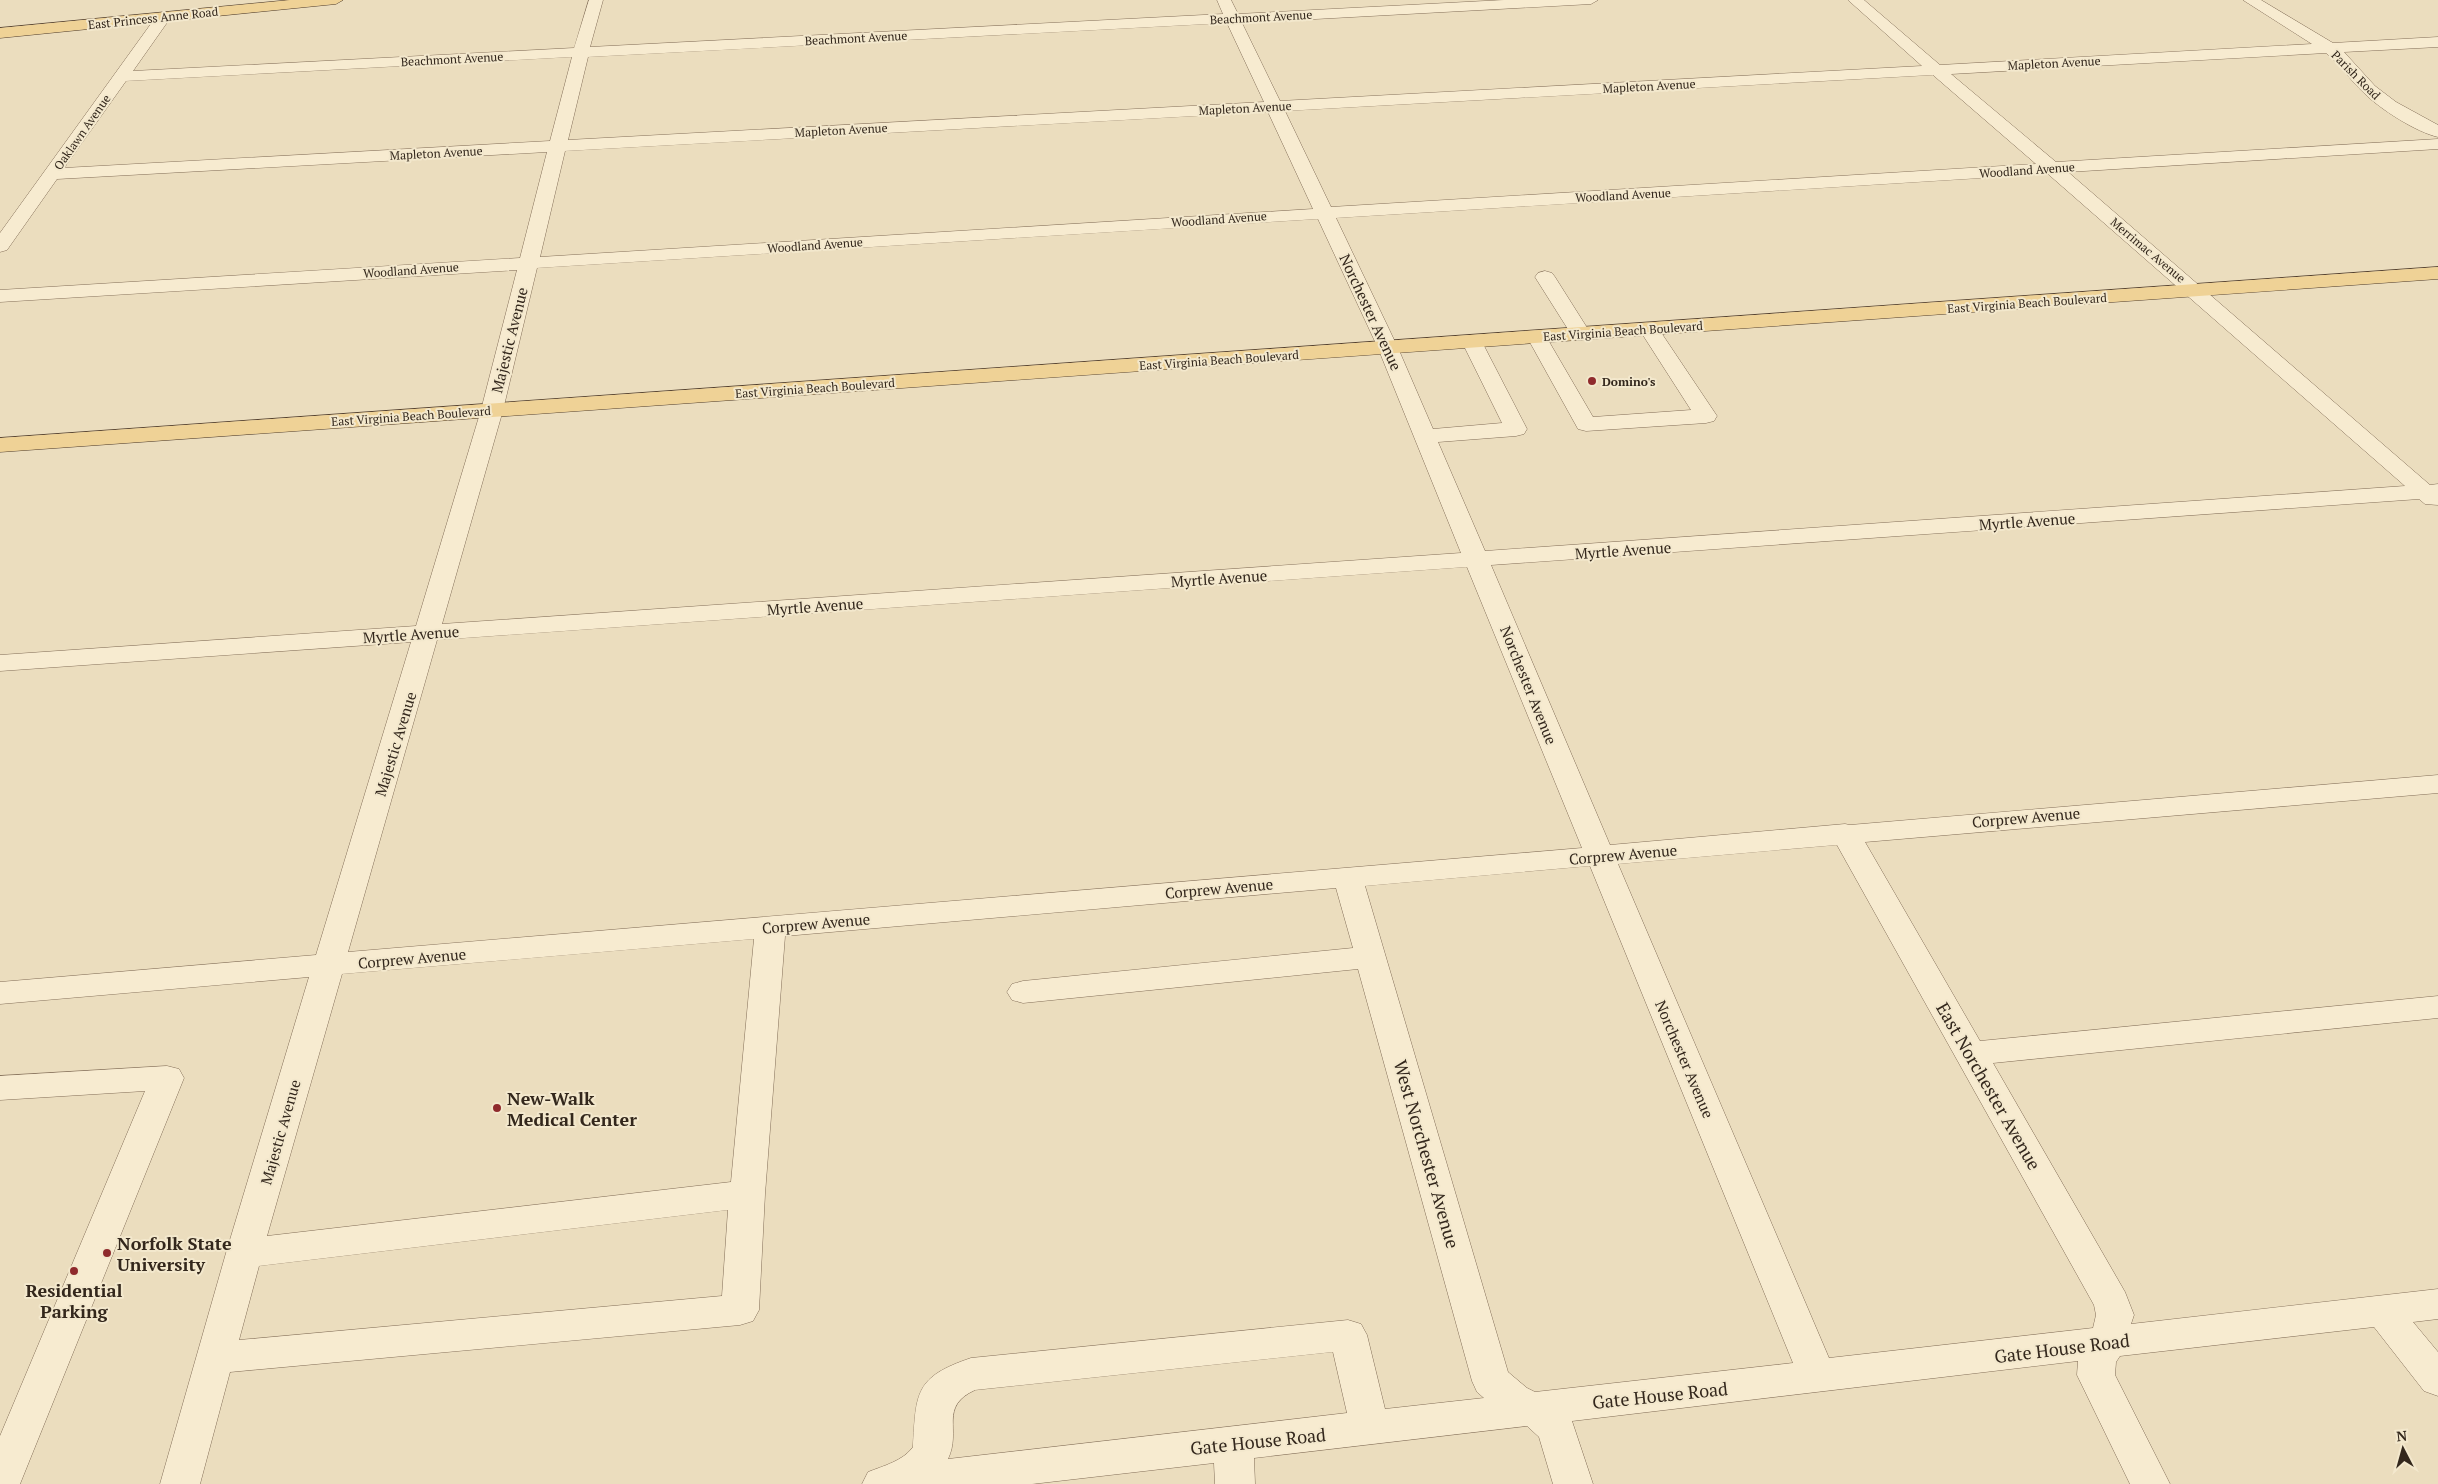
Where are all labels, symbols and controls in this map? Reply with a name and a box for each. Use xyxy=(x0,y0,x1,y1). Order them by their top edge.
street label: East Princess Anne Road xyxy=(87,4,219,32)
street label: Beachmont Avenue xyxy=(1209,7,1313,27)
street label: Beachmont Avenue xyxy=(804,28,908,48)
street label: Parish Road xyxy=(2328,47,2384,103)
street label: Beachmont Avenue xyxy=(400,49,504,69)
street label: Mapleton Avenue xyxy=(2007,53,2101,73)
street label: Mapleton Avenue xyxy=(1602,76,1696,96)
street label: Oaklawn Avenue xyxy=(50,91,114,173)
street label: Mapleton Avenue xyxy=(1198,98,1292,118)
street label: Mapleton Avenue xyxy=(794,120,888,140)
street label: Mapleton Avenue xyxy=(389,143,483,163)
street label: Woodland Avenue xyxy=(1979,159,2075,181)
street label: Woodland Avenue xyxy=(1575,185,1671,205)
street label: Woodland Avenue xyxy=(1171,208,1267,230)
street label: Merrimac Avenue xyxy=(2107,214,2189,286)
street label: Woodland Avenue xyxy=(767,234,863,256)
street label: Norchester Avenue xyxy=(1335,251,1407,373)
street label: Woodland Avenue xyxy=(363,259,459,281)
street label: Majestic Avenue xyxy=(486,285,532,395)
street label: East Virginia Beach Boulevard xyxy=(1947,290,2108,316)
street label: East Virginia Beach Boulevard xyxy=(1543,318,1704,344)
street label: East Virginia Beach Boulevard xyxy=(1139,347,1300,373)
place label: Domino's xyxy=(1602,374,1656,389)
street label: East Virginia Beach Boulevard xyxy=(735,375,896,401)
marker: Domino's xyxy=(1586,375,1598,387)
street label: East Virginia Beach Boulevard xyxy=(331,403,492,429)
street label: Myrtle Avenue xyxy=(1978,508,2076,534)
street label: Myrtle Avenue xyxy=(1574,537,1672,563)
street label: Myrtle Avenue xyxy=(1170,565,1268,591)
street label: Myrtle Avenue xyxy=(766,593,864,619)
street label: Myrtle Avenue xyxy=(362,621,460,647)
street label: Norchester Avenue xyxy=(1496,623,1562,747)
street label: Majestic Avenue xyxy=(370,689,420,799)
street label: Corprew Avenue xyxy=(1971,802,2081,832)
street label: Corprew Avenue xyxy=(1568,839,1678,869)
street label: Corprew Avenue xyxy=(1164,873,1274,903)
street label: Corprew Avenue xyxy=(761,908,871,938)
street label: Corprew Avenue xyxy=(357,943,467,973)
street label: Norchester Avenue xyxy=(1651,997,1719,1121)
street label: East Norchester Avenue xyxy=(1931,998,2047,1174)
street label: West Norchester Avenue xyxy=(1389,1057,1465,1251)
street label: Majestic Avenue xyxy=(255,1077,305,1187)
place label: New-Walk Medical Center xyxy=(507,1086,637,1131)
marker: New-Walk Medical Center xyxy=(491,1102,503,1114)
place label: Norfolk State University xyxy=(117,1231,232,1276)
marker: Norfolk State University xyxy=(101,1247,113,1259)
marker: Residential Parking xyxy=(68,1265,80,1277)
place label: Residential Parking xyxy=(25,1278,123,1323)
street label: Gate House Road xyxy=(1993,1328,2131,1368)
street label: Gate House Road xyxy=(1591,1376,1729,1414)
street label: Gate House Road xyxy=(1189,1422,1327,1460)
north arrow xyxy=(2378,1424,2428,1474)
text: N xyxy=(2395,1426,2408,1446)

